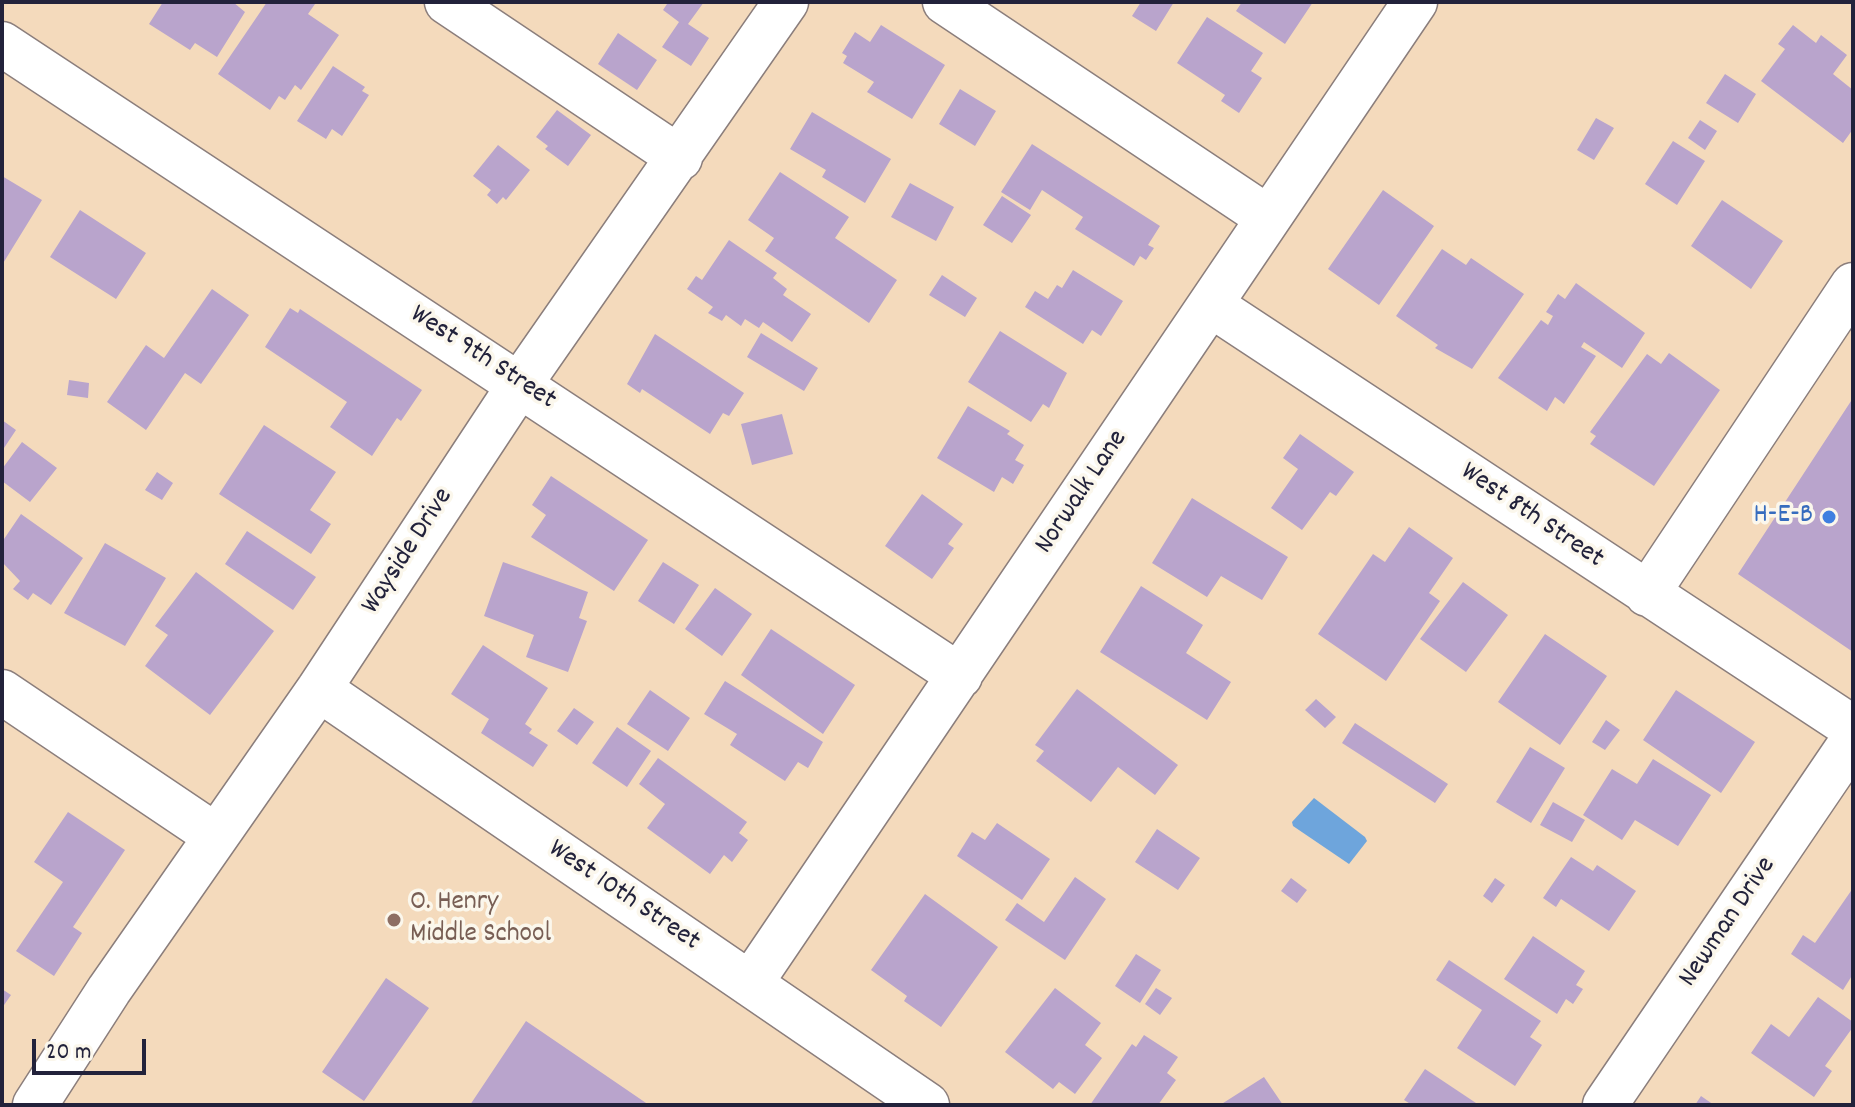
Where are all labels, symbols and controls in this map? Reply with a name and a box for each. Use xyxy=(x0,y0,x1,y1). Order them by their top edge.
street label: West 9th Street xyxy=(403,299,561,419)
street label: Norwalk Lane xyxy=(1029,425,1137,561)
street label: West 8th Street xyxy=(1453,457,1609,577)
street label: Wayside Drive xyxy=(356,483,462,621)
place label: H-E-B xyxy=(1754,500,1813,534)
marker: H-E-B xyxy=(1820,508,1838,526)
street label: West 10th Street xyxy=(541,834,705,960)
street label: Newman Drive xyxy=(1673,851,1785,995)
place label: O. Henry Middle School xyxy=(410,887,551,953)
marker: O. Henry Middle School xyxy=(385,911,403,929)
scale bar xyxy=(36,1023,150,1073)
text: 20 m xyxy=(46,1036,92,1070)

